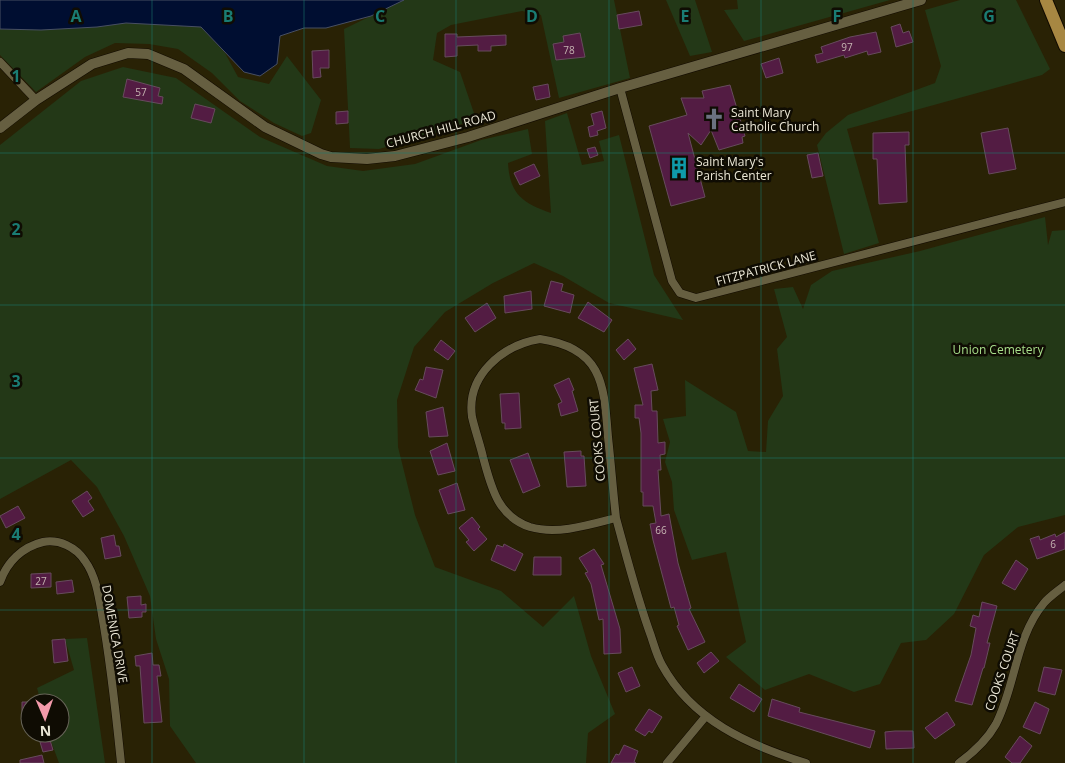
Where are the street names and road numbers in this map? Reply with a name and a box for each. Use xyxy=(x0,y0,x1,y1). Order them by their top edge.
street label: CHURCH HILL ROAD xyxy=(384,106,498,152)
street label: FITZPATRICK LANE xyxy=(714,246,818,290)
street label: COOKS COURT xyxy=(585,398,609,482)
street label: DOMENICA DRIVE xyxy=(98,584,132,684)
street label: COOKS COURT xyxy=(980,629,1024,713)

